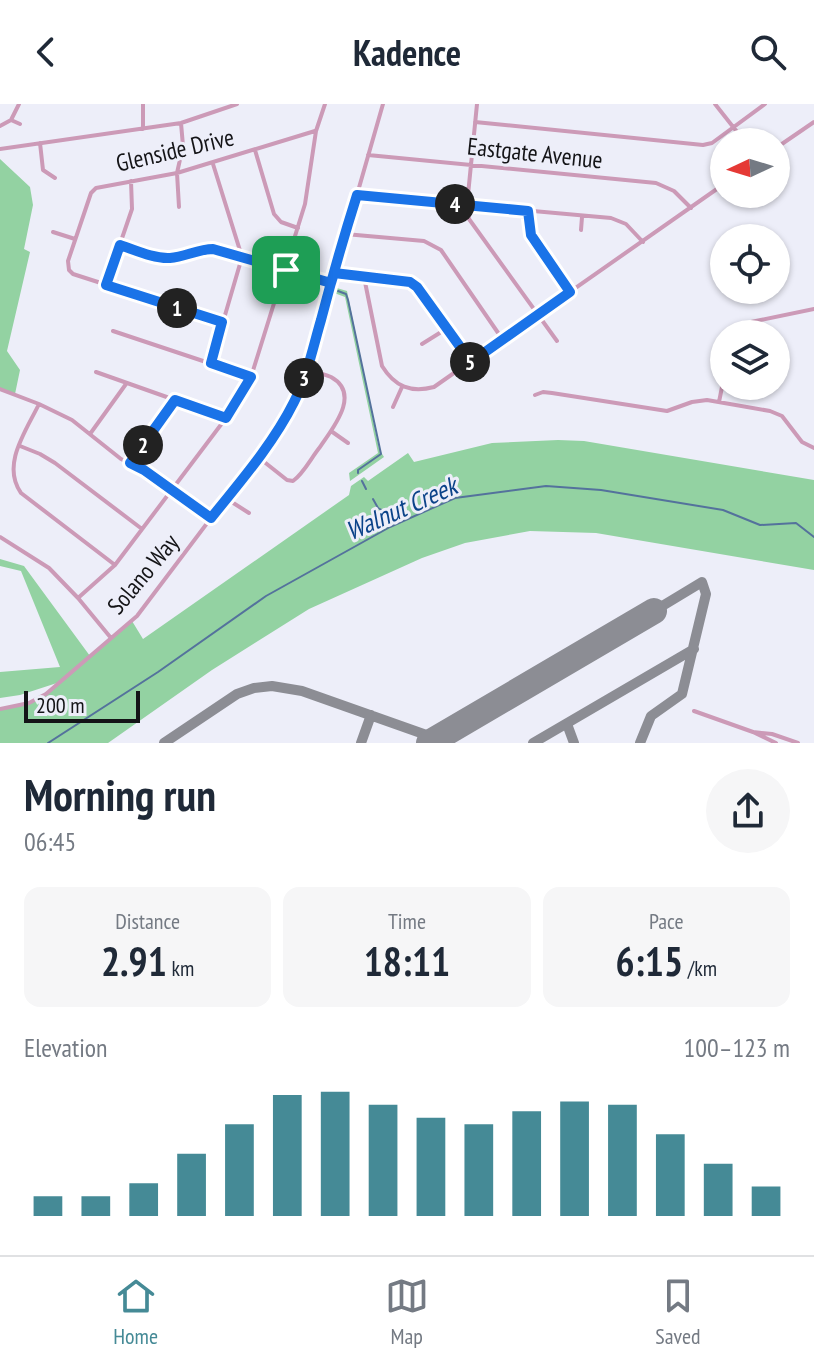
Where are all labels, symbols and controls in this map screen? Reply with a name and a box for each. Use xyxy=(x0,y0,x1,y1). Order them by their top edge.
text: Kadence xyxy=(353,29,461,76)
icon: back xyxy=(24,30,68,74)
icon: search xyxy=(746,30,790,74)
street label: Glenside Drive xyxy=(113,121,237,179)
north arrow xyxy=(710,128,790,208)
map controls xyxy=(710,128,790,400)
street label: Eastgate Avenue xyxy=(466,130,604,176)
pin: 4 xyxy=(435,184,475,224)
text: 4 xyxy=(450,190,460,218)
button: locate xyxy=(710,224,790,304)
pin xyxy=(252,236,320,304)
icon: arrive xyxy=(264,248,308,292)
pin: 1 xyxy=(157,288,197,328)
text: 1 xyxy=(172,294,182,322)
button: layers xyxy=(710,320,790,400)
pin: 5 xyxy=(450,342,490,382)
text: 5 xyxy=(465,348,475,376)
pin: 3 xyxy=(284,358,324,398)
text: 3 xyxy=(299,364,309,392)
pin: 2 xyxy=(123,425,163,465)
text: 2 xyxy=(138,431,148,459)
water label: Walnut Creek xyxy=(340,468,464,547)
street label: Solano Way xyxy=(100,528,186,620)
scale bar xyxy=(24,687,140,723)
text: 200 m xyxy=(36,691,85,719)
text: Morning run xyxy=(24,766,216,823)
button: share xyxy=(706,769,790,853)
text: 06:45 xyxy=(24,825,76,858)
text: Distance xyxy=(115,907,180,935)
text: Time xyxy=(388,907,426,935)
text: Pace xyxy=(649,907,684,935)
text: 2.91 xyxy=(101,935,167,987)
text: 18:11 xyxy=(364,935,450,987)
text: 6:15 xyxy=(616,935,683,987)
text: km xyxy=(167,954,194,982)
text: /km xyxy=(683,954,717,982)
text: Elevation xyxy=(24,1031,107,1064)
text: 100–123 m xyxy=(684,1031,790,1064)
tab: Home xyxy=(113,1274,158,1350)
tab: Map xyxy=(385,1274,429,1350)
tab: Saved xyxy=(655,1274,701,1350)

